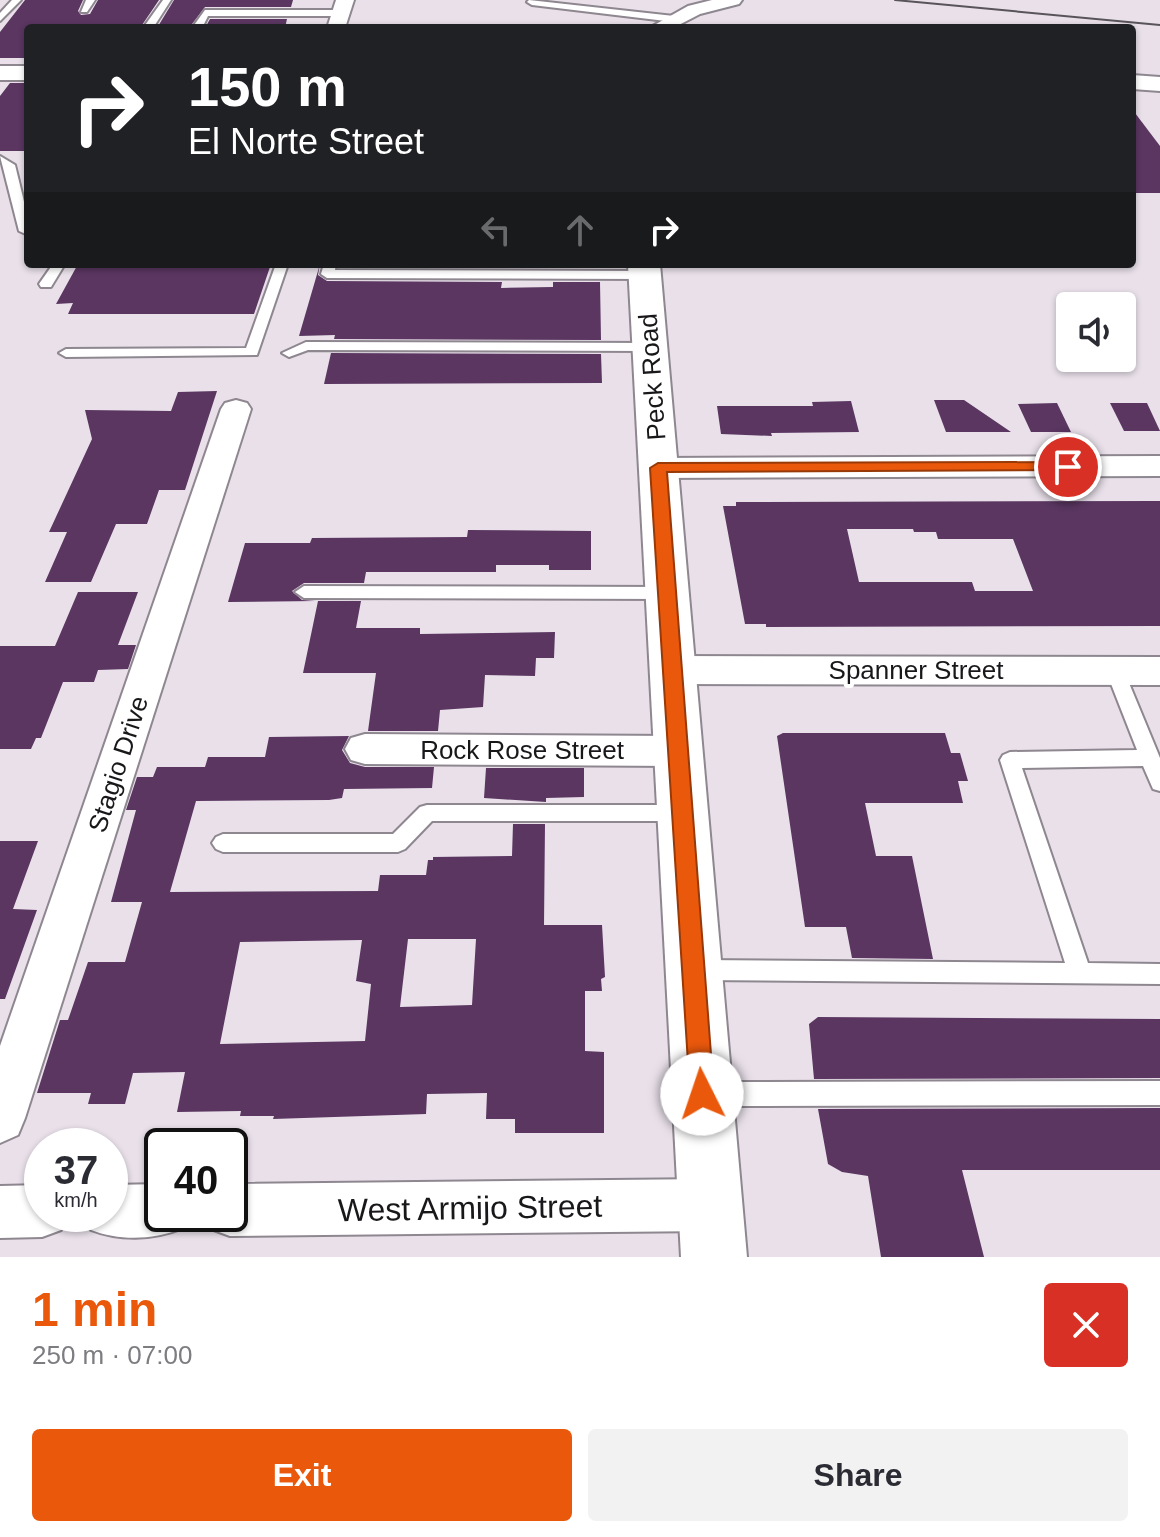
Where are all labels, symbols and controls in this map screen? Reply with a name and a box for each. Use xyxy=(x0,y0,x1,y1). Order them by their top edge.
text: 150 m xyxy=(188,55,347,118)
icon: right xyxy=(56,56,160,160)
text: El Norte Street xyxy=(188,121,424,162)
icon: left xyxy=(474,208,518,252)
icon: ahead xyxy=(558,208,602,252)
icon: right xyxy=(642,208,686,252)
map controls xyxy=(1056,292,1136,372)
button: sound xyxy=(1056,292,1136,372)
street label: Peck Road xyxy=(633,313,671,441)
pin xyxy=(1034,433,1102,501)
icon: arrive xyxy=(1046,445,1090,489)
street label: Spanner Street xyxy=(829,655,1004,685)
street label: Stagio Drive xyxy=(82,692,154,836)
street label: Rock Rose Street xyxy=(420,735,625,765)
position arrow xyxy=(660,1052,744,1136)
speed limit sign: 40 xyxy=(144,1128,248,1232)
text: 37 xyxy=(54,1148,98,1192)
street label: West Armijo Street xyxy=(338,1188,603,1228)
text: km/h xyxy=(54,1189,98,1211)
text: 1 min xyxy=(32,1283,157,1336)
button: close xyxy=(1044,1283,1128,1367)
text: 250 m · 07:00 xyxy=(32,1340,192,1370)
button: Exit xyxy=(32,1429,572,1521)
button: Share xyxy=(588,1429,1128,1521)

